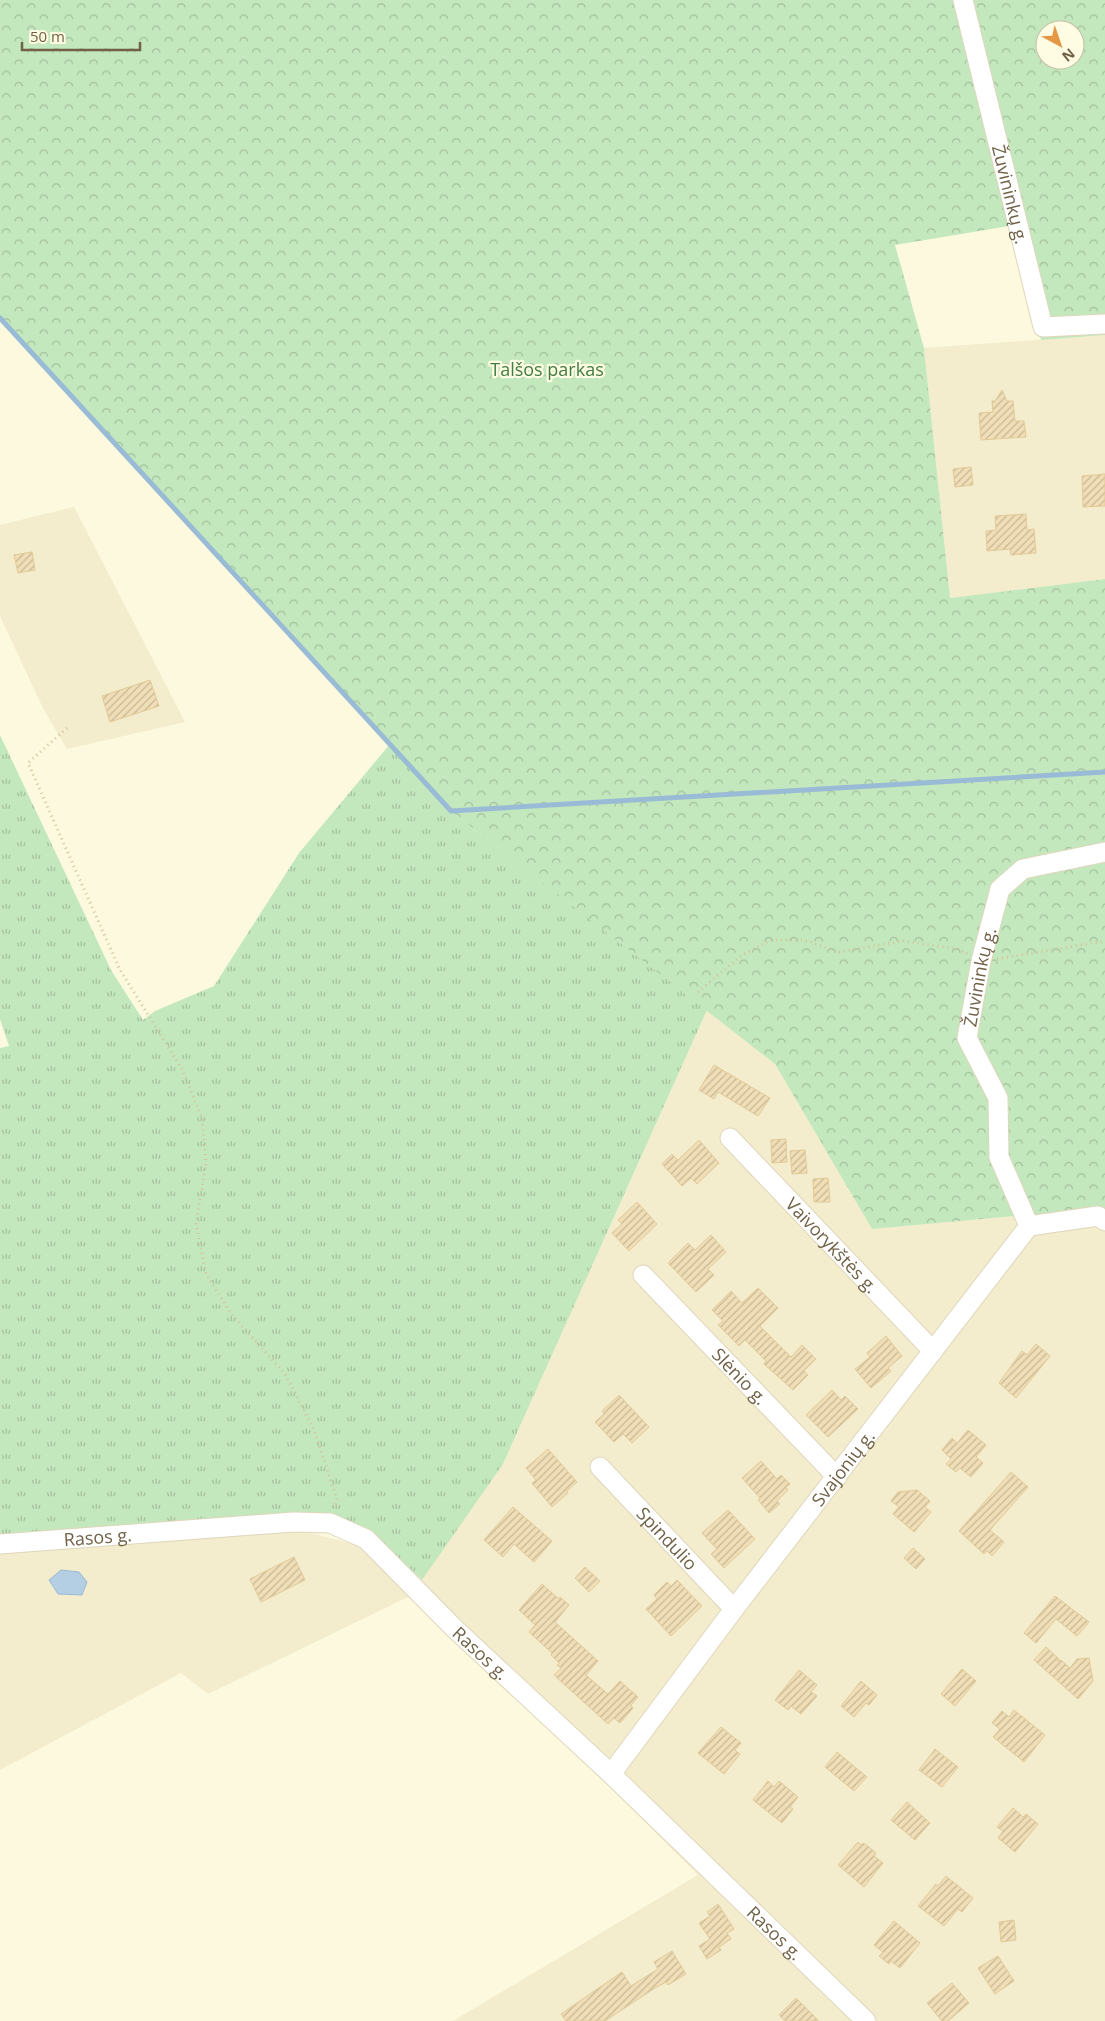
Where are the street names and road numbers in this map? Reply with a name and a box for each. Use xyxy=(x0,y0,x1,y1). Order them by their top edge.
street label: Žuvininkų g. xyxy=(987,142,1034,246)
street label: Žuvininkų g. xyxy=(957,924,1001,1029)
street label: Vaivorykštės g. xyxy=(781,1192,884,1298)
street label: Slėnio g. xyxy=(707,1342,773,1410)
street label: Svajonių g. xyxy=(806,1425,880,1511)
street label: Spindulio xyxy=(632,1502,703,1575)
street label: Rasos g. xyxy=(63,1522,133,1551)
street label: Rasos g. xyxy=(448,1621,514,1685)
street label: Rasos g. xyxy=(742,1900,808,1965)

